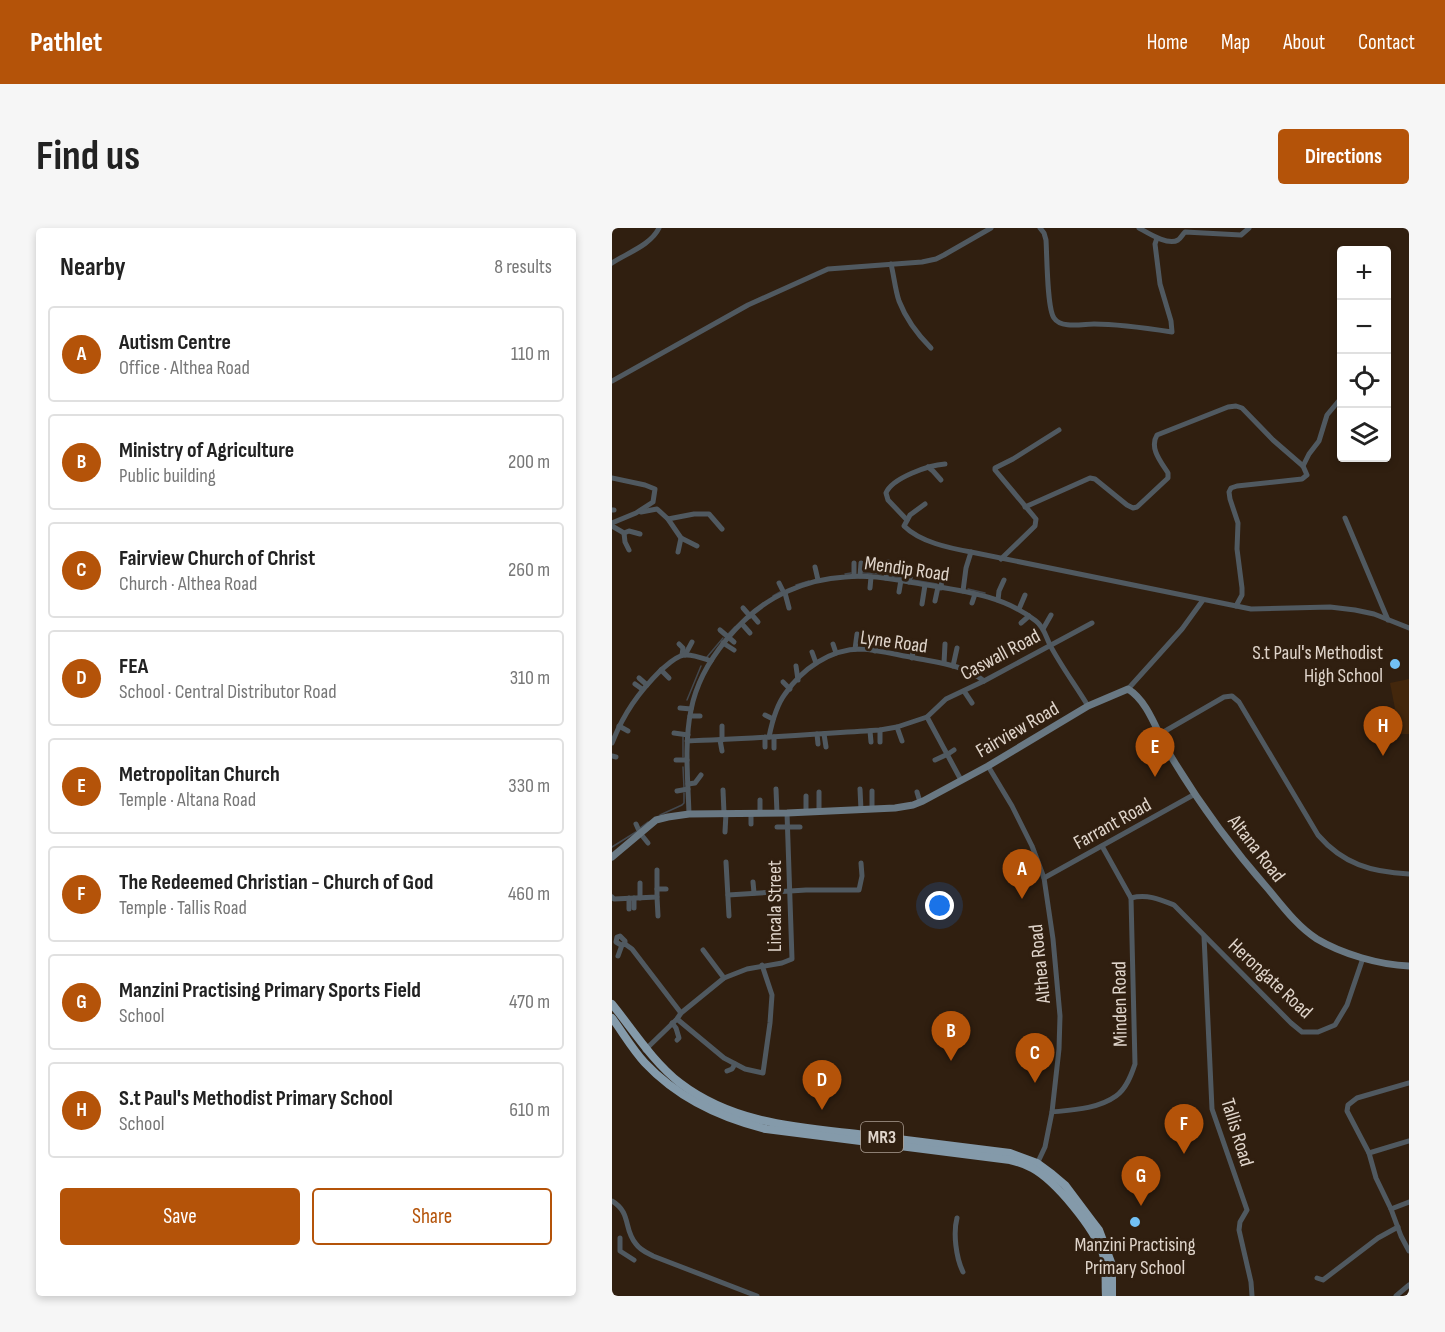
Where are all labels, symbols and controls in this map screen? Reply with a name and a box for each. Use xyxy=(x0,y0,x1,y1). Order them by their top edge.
text: Pathlet xyxy=(30,26,102,59)
text: Home xyxy=(1147,30,1188,55)
text: Map xyxy=(1221,30,1250,55)
text: About xyxy=(1283,30,1325,55)
text: Contact xyxy=(1358,30,1415,55)
button: Directions xyxy=(1278,129,1409,184)
text: Find us xyxy=(36,131,140,182)
map controls xyxy=(1337,246,1391,462)
button: + xyxy=(1337,246,1391,300)
text: Nearby xyxy=(60,252,126,283)
text: 8 results xyxy=(494,255,552,279)
button: − xyxy=(1337,300,1391,354)
text: Autism Centre xyxy=(119,329,231,356)
text: A xyxy=(77,342,86,366)
text: 110 m xyxy=(511,342,550,366)
button: locate xyxy=(1337,354,1391,408)
text: Office · Althea Road xyxy=(119,356,250,380)
button: layers xyxy=(1337,408,1391,462)
text: Ministry of Agriculture xyxy=(119,437,294,464)
text: B xyxy=(77,450,86,474)
text: 200 m xyxy=(508,450,550,474)
text: Public building xyxy=(119,464,216,488)
text: Fairview Church of Christ xyxy=(119,545,315,572)
street label: Mendip Road xyxy=(863,551,951,587)
text: C xyxy=(76,558,87,582)
text: 260 m xyxy=(508,558,550,582)
text: Church · Althea Road xyxy=(119,572,257,596)
street label: Caswall Road xyxy=(956,624,1044,686)
street label: Lyne Road xyxy=(859,625,929,659)
place label: S.t Paul's Methodist High School xyxy=(1252,641,1383,688)
text: FEA xyxy=(119,653,148,680)
marker: S.t Paul's Methodist High School xyxy=(1388,657,1402,671)
text: D xyxy=(76,666,87,690)
text: 310 m xyxy=(510,666,550,690)
text: School · Central Distributor Road xyxy=(119,680,337,704)
street label: Fairview Road xyxy=(972,697,1063,763)
pin: H xyxy=(1364,706,1402,756)
pin: E xyxy=(1136,728,1174,777)
text: Metropolitan Church xyxy=(119,761,280,788)
text: E xyxy=(77,774,86,798)
text: 330 m xyxy=(508,774,550,798)
text: Temple · Altana Road xyxy=(119,788,256,812)
street label: Farrant Road xyxy=(1069,793,1156,855)
street label: Altana Road xyxy=(1222,809,1290,887)
pin: A xyxy=(1002,850,1042,899)
street label: Lincala Street xyxy=(763,860,787,952)
text: The Redeemed Christian - Church of God xyxy=(119,869,433,896)
text: F xyxy=(77,882,86,906)
text: 460 m xyxy=(508,882,550,906)
your location xyxy=(925,891,954,920)
text: Temple · Tallis Road xyxy=(119,896,247,920)
street label: Althea Road xyxy=(1024,923,1056,1006)
street label: Herongate Road xyxy=(1223,934,1317,1024)
street label: Minden Road xyxy=(1107,961,1133,1047)
text: Manzini Practising Primary Sports Field xyxy=(119,977,421,1004)
text: G xyxy=(76,990,87,1014)
text: 470 m xyxy=(509,990,550,1014)
text: School xyxy=(119,1004,164,1028)
pin: B xyxy=(932,1012,970,1061)
pin: C xyxy=(1016,1034,1054,1083)
pin: D xyxy=(802,1060,842,1110)
text: S.t Paul's Methodist Primary School xyxy=(119,1085,393,1112)
street label: Tallis Road xyxy=(1215,1095,1259,1169)
text: H xyxy=(76,1098,87,1122)
text: 610 m xyxy=(509,1098,550,1122)
pin: F xyxy=(1164,1104,1204,1154)
text: School xyxy=(119,1112,164,1136)
road number: MR3 xyxy=(861,1122,903,1152)
pin: G xyxy=(1122,1156,1160,1206)
button: Save xyxy=(60,1188,300,1245)
button: Share xyxy=(312,1188,552,1245)
marker: Manzini Practising Primary School xyxy=(1128,1215,1142,1229)
place label: Manzini Practising Primary School xyxy=(1074,1233,1196,1280)

